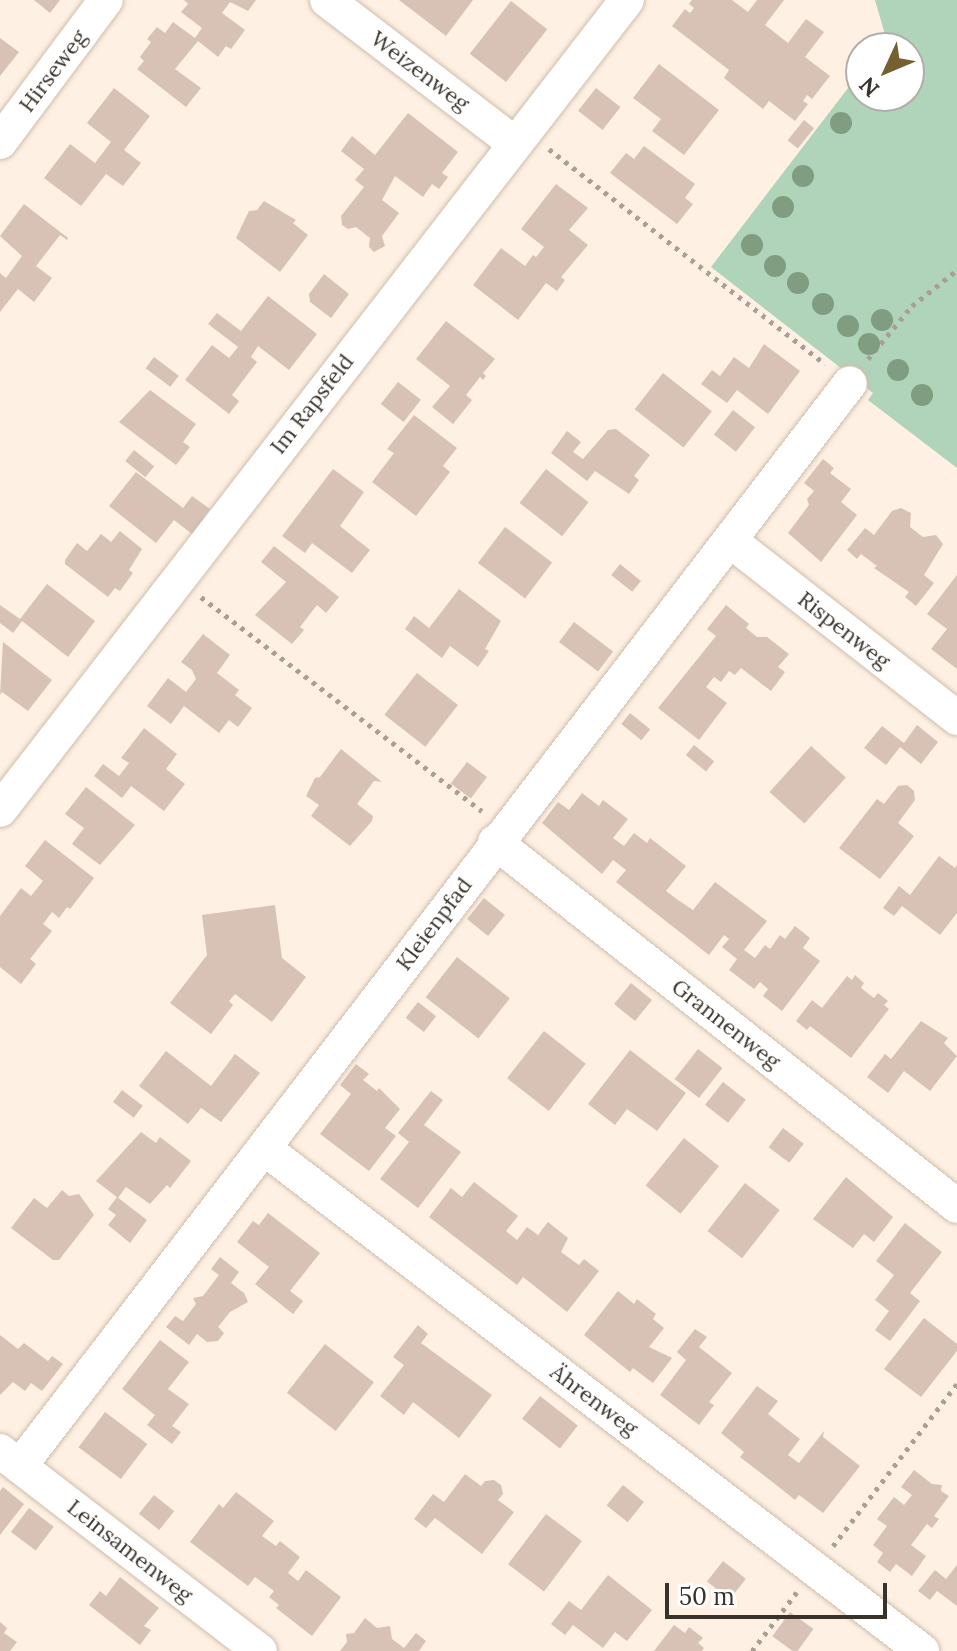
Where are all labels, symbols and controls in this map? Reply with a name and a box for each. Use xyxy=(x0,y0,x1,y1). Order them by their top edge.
street label: Hirseweg xyxy=(14,25,92,117)
street label: Weizenweg xyxy=(366,25,474,117)
north arrow xyxy=(845,32,925,112)
text: N xyxy=(853,71,885,103)
street label: Im Rapsfeld xyxy=(265,349,359,459)
street label: Rispenweg xyxy=(793,586,895,674)
street label: Kleienpfad xyxy=(391,872,477,976)
street label: Grannenweg xyxy=(666,973,786,1075)
street label: Ährenweg xyxy=(545,1359,643,1441)
street label: Leinsamenweg xyxy=(62,1494,198,1608)
scale bar xyxy=(669,1567,891,1617)
text: 50 m xyxy=(679,1581,735,1612)

